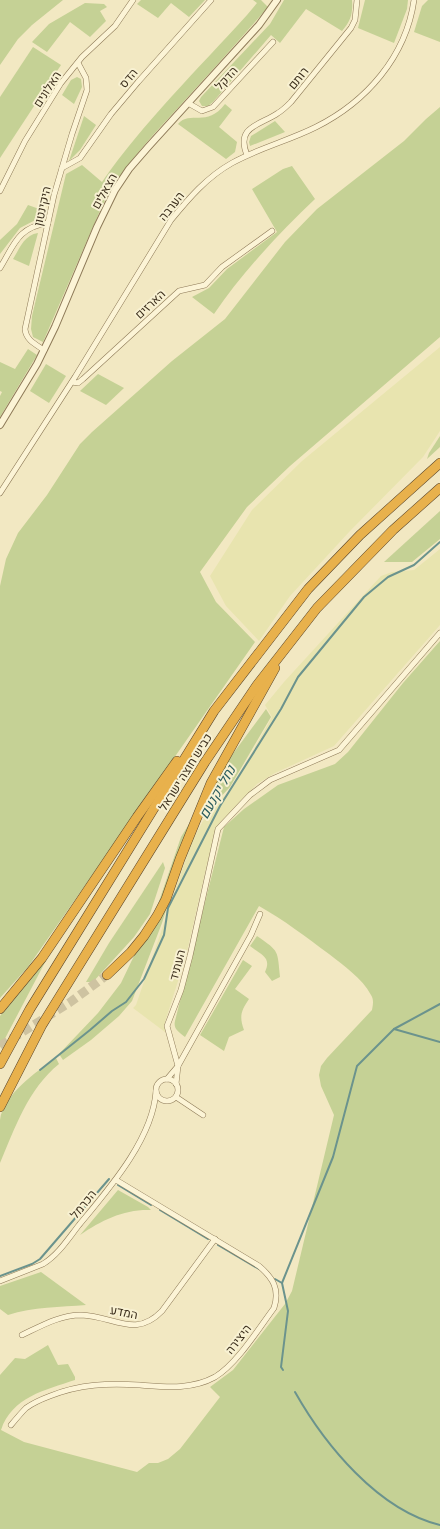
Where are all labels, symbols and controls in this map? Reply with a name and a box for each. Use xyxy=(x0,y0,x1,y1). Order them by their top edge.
street label: הדקל xyxy=(211,63,241,93)
street label: רותם xyxy=(284,64,312,92)
street label: הדס xyxy=(116,65,140,91)
street label: האלונים xyxy=(30,68,64,110)
street label: הצאלים xyxy=(88,170,120,212)
street label: היקינטון xyxy=(30,185,54,227)
street label: הערבה xyxy=(155,188,187,224)
street label: הארזים xyxy=(132,286,168,322)
street label: כביש חוצה ישראל xyxy=(155,730,215,814)
water label: נחל יקנעם xyxy=(195,761,240,822)
street label: העתיד xyxy=(166,948,188,982)
street label: הכרמל xyxy=(67,1186,99,1222)
street label: המדע xyxy=(109,1302,139,1322)
street label: היצירה xyxy=(222,1321,254,1357)

